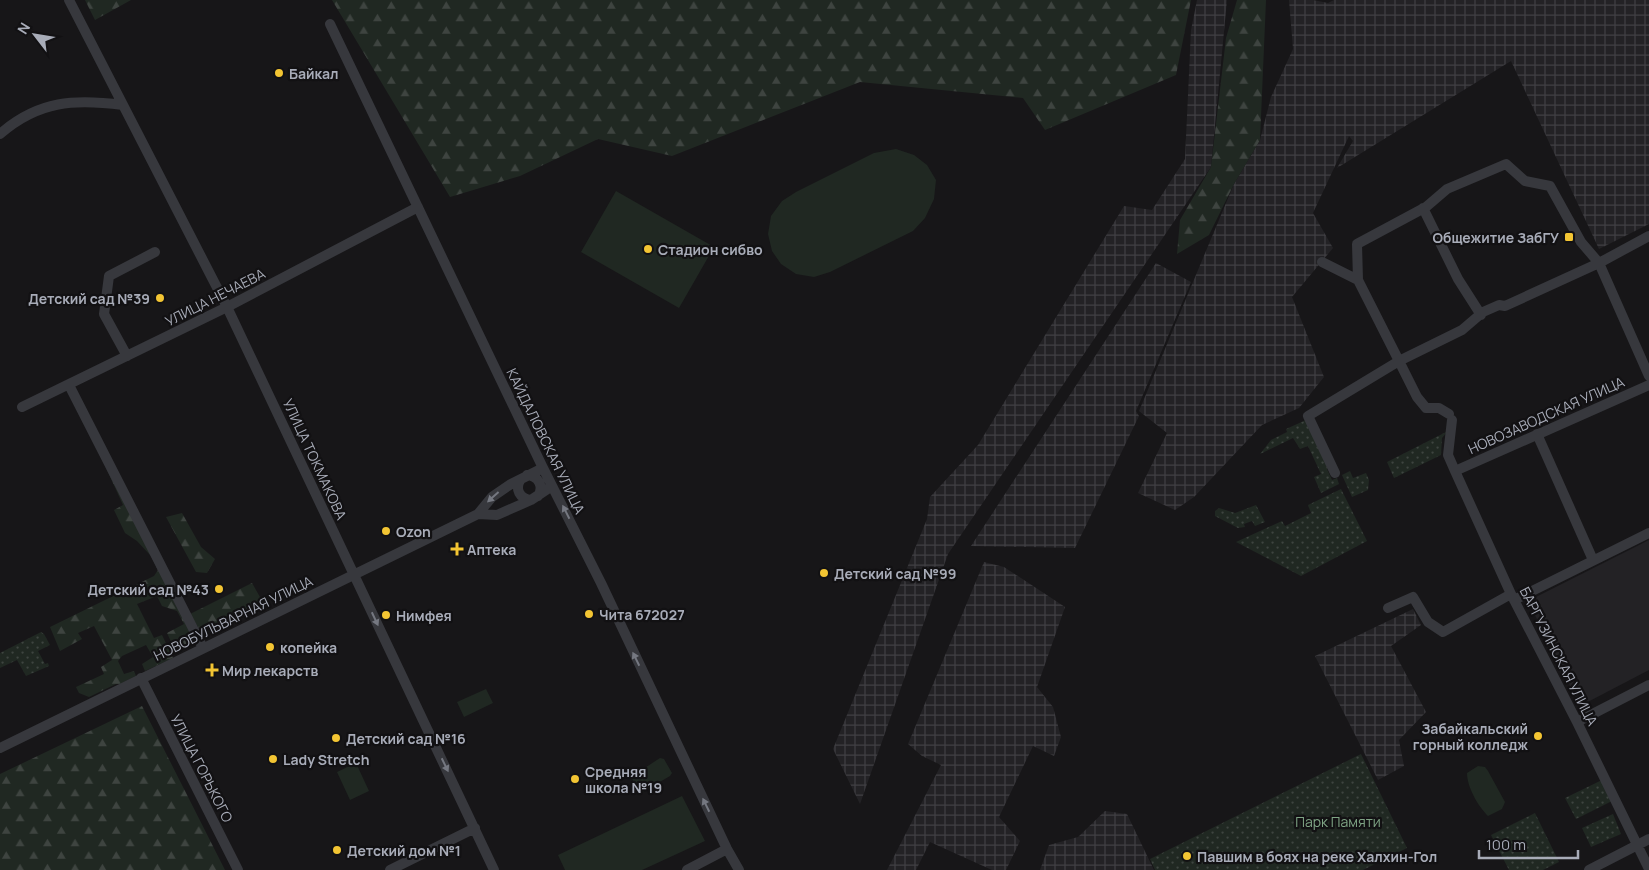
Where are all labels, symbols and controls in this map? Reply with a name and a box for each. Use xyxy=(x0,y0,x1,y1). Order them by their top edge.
north arrow xyxy=(10,10,60,60)
text: N xyxy=(13,19,34,37)
place label: Байкал xyxy=(289,64,339,83)
marker: Байкал xyxy=(273,67,285,79)
place label: Общежитие ЗабГУ xyxy=(1433,228,1559,247)
marker: Общежитие ЗабГУ xyxy=(1563,231,1575,243)
place label: Стадион сибво xyxy=(658,240,763,259)
marker: Стадион сибво xyxy=(642,243,654,255)
street label: УЛИЦА НЕЧАЕВА xyxy=(162,264,268,330)
place label: Детский сад №39 xyxy=(28,289,150,308)
marker: Детский сад №39 xyxy=(154,292,166,304)
street label: КАЙДАЛОВСКАЯ УЛИЦА xyxy=(502,365,590,517)
street label: НОВОЗАВОДСКАЯ УЛИЦА xyxy=(1465,372,1627,458)
street label: УЛИЦА ТОКМАКОВА xyxy=(279,395,351,523)
one-way arrow xyxy=(487,492,500,503)
one-way arrow xyxy=(562,505,570,519)
place label: Ozon xyxy=(396,522,431,541)
marker: Ozon xyxy=(380,525,392,537)
place label: Аптека xyxy=(467,540,516,559)
marker: Аптека xyxy=(451,543,463,555)
place label: Детский сад №99 xyxy=(834,564,956,583)
marker: Детский сад №99 xyxy=(818,567,830,579)
street label: НОВОБУЛЬВАРНАЯ УЛИЦА xyxy=(150,571,316,665)
place label: Детский сад №43 xyxy=(87,580,209,599)
marker: Детский сад №43 xyxy=(213,583,225,595)
street label: БАРГУЗИНСКАЯ УЛИЦА xyxy=(1516,583,1602,729)
place label: Чита 672027 xyxy=(599,605,685,624)
place label: Нимфея xyxy=(396,606,452,625)
marker: Чита 672027 xyxy=(583,608,595,620)
marker: Нимфея xyxy=(380,609,392,621)
one-way arrow xyxy=(371,612,379,626)
place label: копейка xyxy=(280,638,337,657)
marker: копейка xyxy=(264,641,276,653)
one-way arrow xyxy=(632,651,641,666)
place label: Мир лекарств xyxy=(222,661,318,680)
marker: Мир лекарств xyxy=(206,664,218,676)
street label: УЛИЦА ГОРЬКОГО xyxy=(167,711,237,825)
place label: Забайкальский горный колледж xyxy=(1413,719,1528,754)
place label: Детский сад №16 xyxy=(346,729,466,748)
marker: Забайкальский горный колледж xyxy=(1532,730,1544,742)
marker: Детский сад №16 xyxy=(330,732,342,744)
place label: Lady Stretch xyxy=(283,750,369,769)
marker: Lady Stretch xyxy=(267,753,279,765)
one-way arrow xyxy=(441,758,449,772)
place label: Средняя школа №19 xyxy=(585,762,662,797)
marker: Средняя школа №19 xyxy=(569,773,581,785)
one-way arrow xyxy=(702,798,710,812)
park label: Парк Памяти xyxy=(1295,812,1381,831)
scale bar xyxy=(1479,828,1578,860)
text: 100 m xyxy=(1486,834,1526,855)
place label: Детский дом №1 xyxy=(347,841,461,860)
marker: Детский дом №1 xyxy=(331,844,343,856)
place label: Павшим в боях на реке Халхин-Гол xyxy=(1197,847,1437,866)
marker: Павшим в боях на реке Халхин-Гол xyxy=(1181,850,1193,862)

